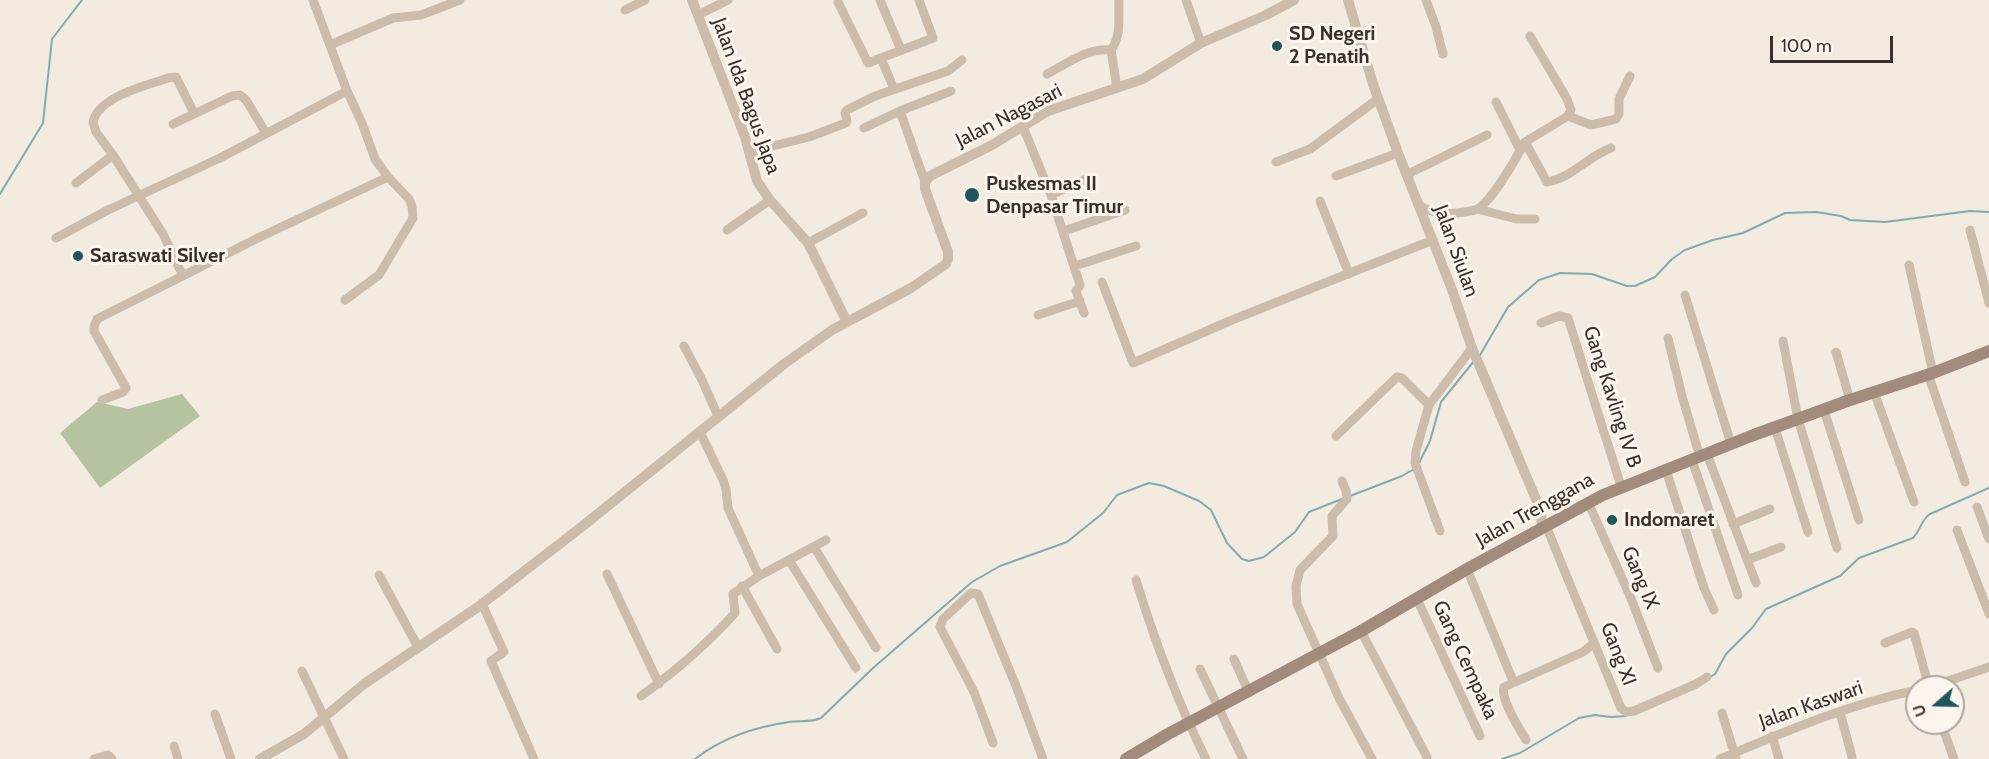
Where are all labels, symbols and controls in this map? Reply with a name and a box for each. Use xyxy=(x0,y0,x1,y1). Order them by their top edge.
street label: Jalan Ida Bagus Japa xyxy=(707,15,785,177)
place label: SD Negeri 2 Penatih xyxy=(1289,22,1375,69)
scale bar xyxy=(1773,24,1896,62)
text: 100 m xyxy=(1781,35,1832,57)
marker: SD Negeri 2 Penatih xyxy=(1270,39,1284,53)
street label: Jalan Nagasari xyxy=(952,79,1066,153)
place label: Puskesmas II Denpasar Timur xyxy=(986,172,1123,219)
marker: Puskesmas II Denpasar Timur xyxy=(963,186,981,204)
street label: Jalan Siulan xyxy=(1428,202,1484,300)
place label: Saraswati Silver xyxy=(90,244,225,268)
marker: Saraswati Silver xyxy=(71,249,85,263)
street label: Gang Kavling IV B xyxy=(1578,323,1646,471)
street label: Jalan Trenggana xyxy=(1472,468,1598,552)
place label: Indomaret xyxy=(1624,508,1714,532)
marker: Indomaret xyxy=(1605,513,1619,527)
street label: Gang IX xyxy=(1616,543,1664,613)
street label: Gang Cempaka xyxy=(1427,597,1503,723)
street label: Gang XI xyxy=(1595,619,1641,689)
north arrow xyxy=(1905,675,1965,735)
street label: Jalan Kaswari xyxy=(1756,676,1866,734)
text: U xyxy=(1909,702,1930,719)

